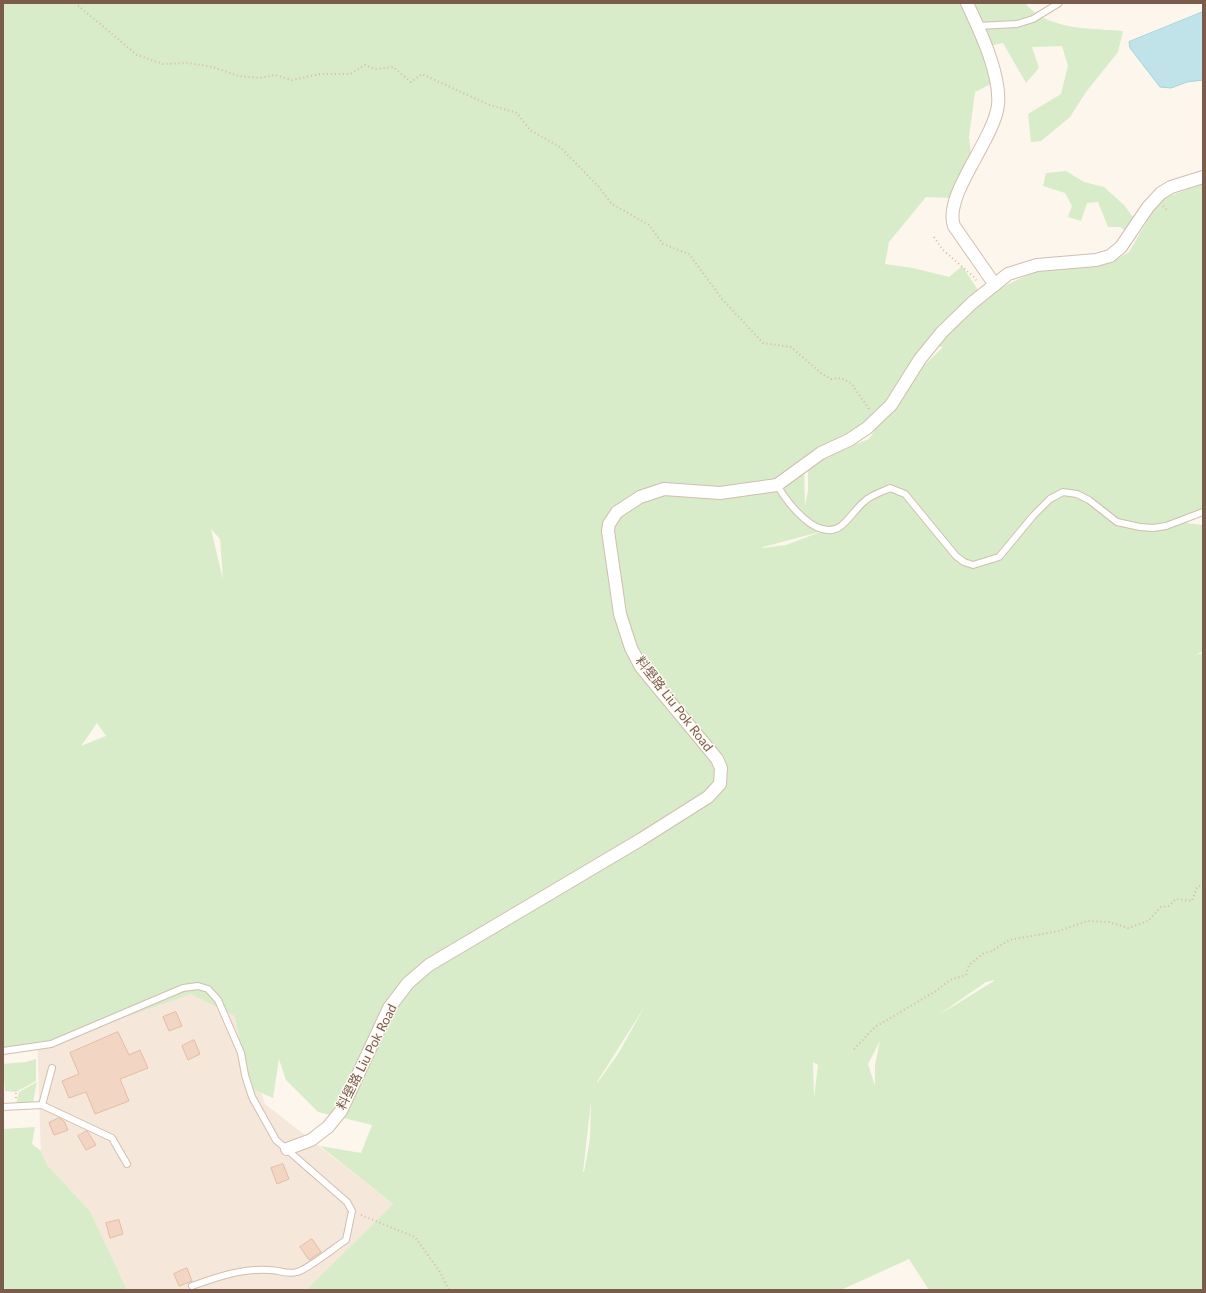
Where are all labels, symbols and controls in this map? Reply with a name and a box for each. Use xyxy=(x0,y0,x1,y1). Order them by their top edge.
street label: 料壆路 Liu Pok Road xyxy=(632,653,716,755)
street label: 料壆路 Liu Pok Road xyxy=(334,1002,400,1112)

